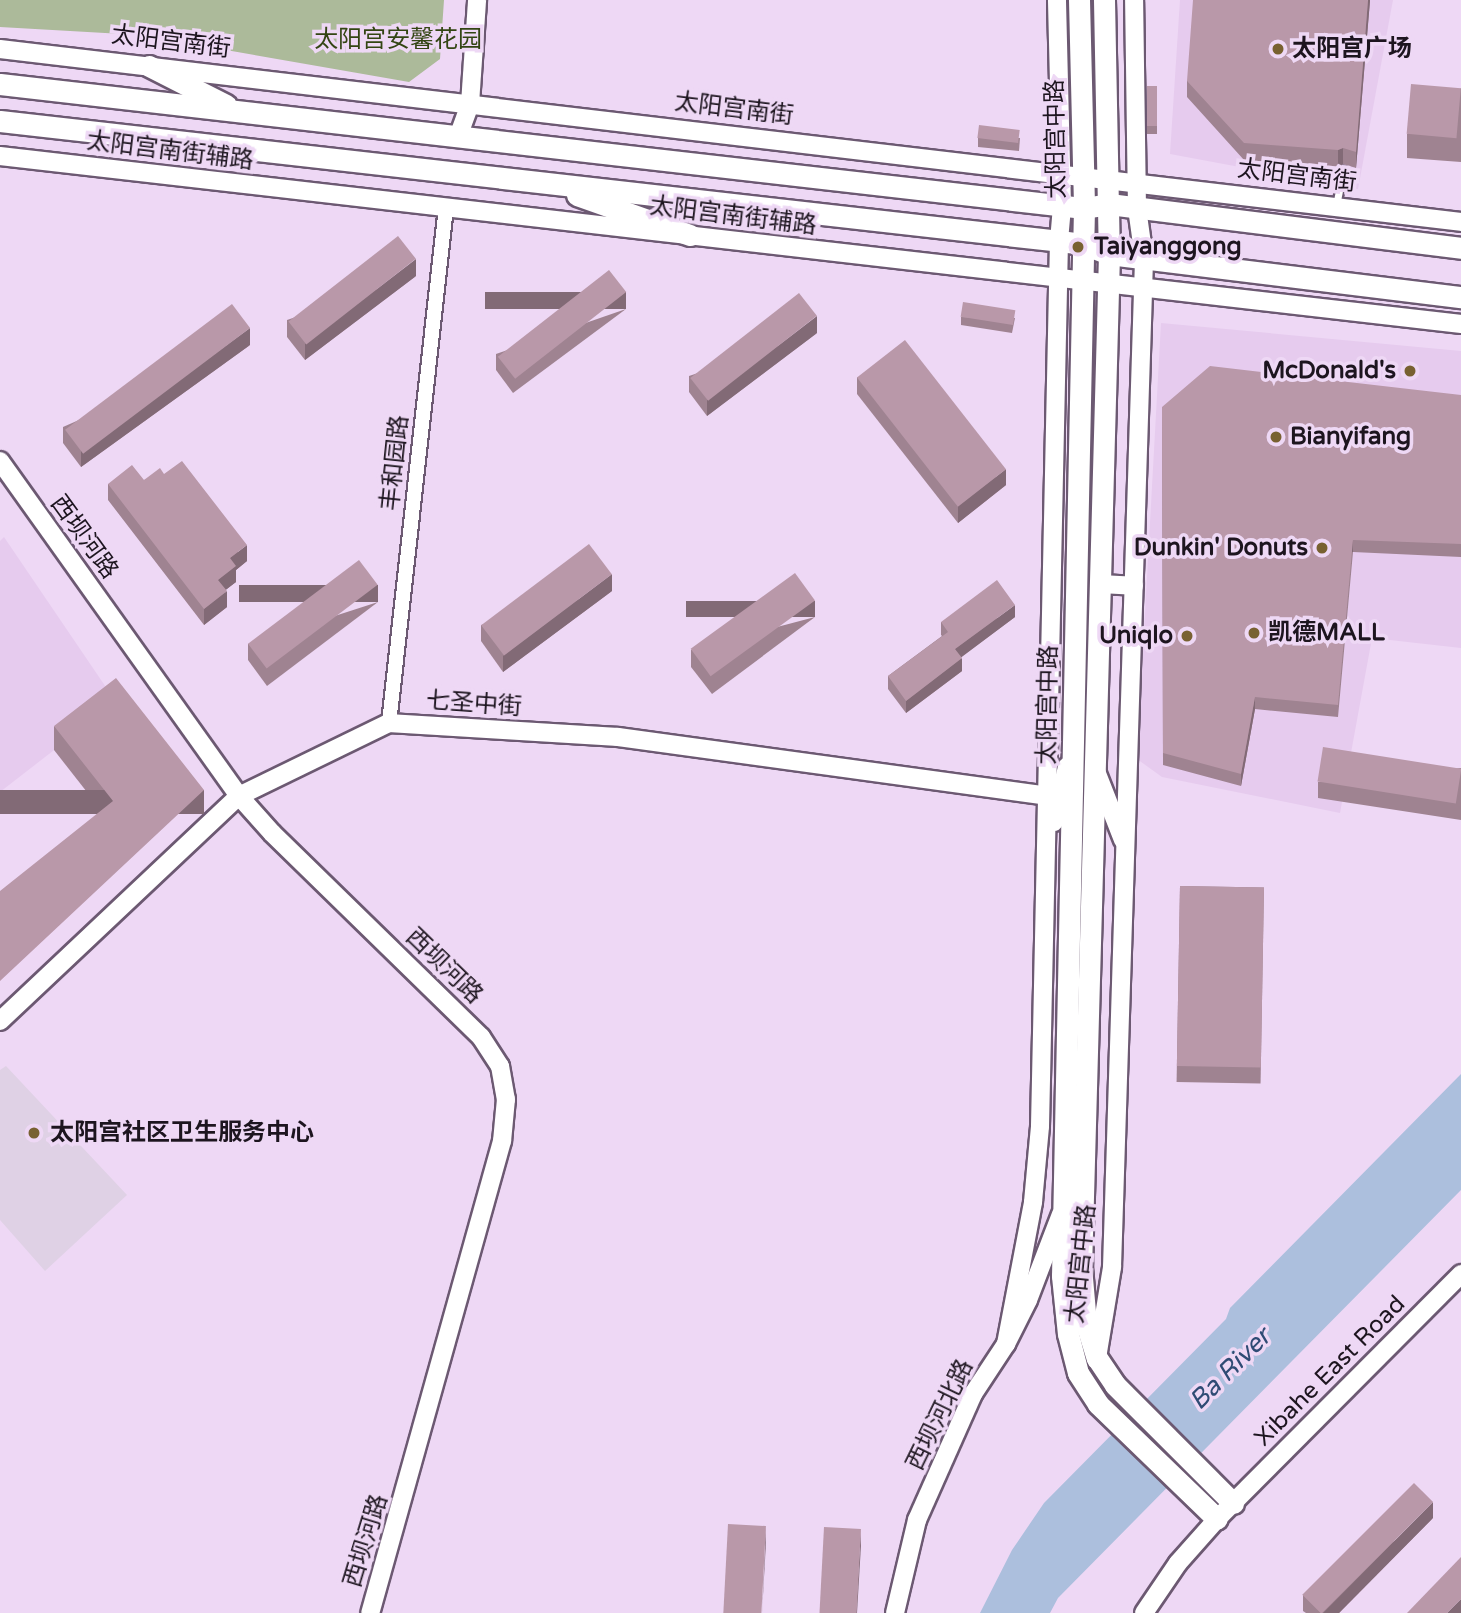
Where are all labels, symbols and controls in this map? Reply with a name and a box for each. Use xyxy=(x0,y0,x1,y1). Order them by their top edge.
street label: 太阳宫南街 xyxy=(110,20,232,64)
park label: 太阳宫安馨花园 xyxy=(314,26,482,54)
place label: 太阳宫广场 xyxy=(1292,35,1412,63)
marker: 太阳宫广场 xyxy=(1270,41,1286,57)
street label: 太阳宫中路 xyxy=(1041,79,1071,199)
street label: 太阳宫南街 xyxy=(673,87,795,131)
street label: 太阳宫南街辅路 xyxy=(85,126,255,176)
street label: 太阳宫南街 xyxy=(1236,154,1358,198)
street label: 太阳宫南街辅路 xyxy=(648,191,818,241)
place label: Taiyanggong xyxy=(1094,233,1242,261)
marker: Taiyanggong xyxy=(1068,237,1088,257)
place label: McDonald's xyxy=(1262,357,1396,385)
marker: McDonald's xyxy=(1402,363,1418,379)
street label: 丰和园路 xyxy=(376,414,414,512)
place label: Bianyifang xyxy=(1290,423,1411,451)
marker: Bianyifang xyxy=(1268,429,1284,445)
street label: 西坝河路 xyxy=(44,490,124,584)
place label: Dunkin' Donuts xyxy=(1134,534,1308,562)
marker: Dunkin' Donuts xyxy=(1314,540,1330,556)
place label: 凯德MALL xyxy=(1268,619,1385,647)
place label: Uniqlo xyxy=(1099,622,1173,650)
marker: 凯德MALL xyxy=(1246,625,1262,641)
marker: Uniqlo xyxy=(1179,628,1195,644)
street label: 太阳宫中路 xyxy=(1033,645,1063,765)
street label: 七圣中街 xyxy=(425,686,523,722)
street label: 西坝河路 xyxy=(399,922,489,1010)
place label: 太阳宫社区卫生服务中心 xyxy=(50,1119,314,1147)
marker: 太阳宫社区卫生服务中心 xyxy=(24,1123,44,1143)
street label: 太阳宫中路 xyxy=(1060,1203,1102,1325)
street label: Xibahe East Road xyxy=(1249,1290,1411,1452)
water label: Ba River xyxy=(1183,1322,1277,1416)
street label: 西坝河北路 xyxy=(901,1355,979,1475)
street label: 西坝河路 xyxy=(338,1491,394,1591)

